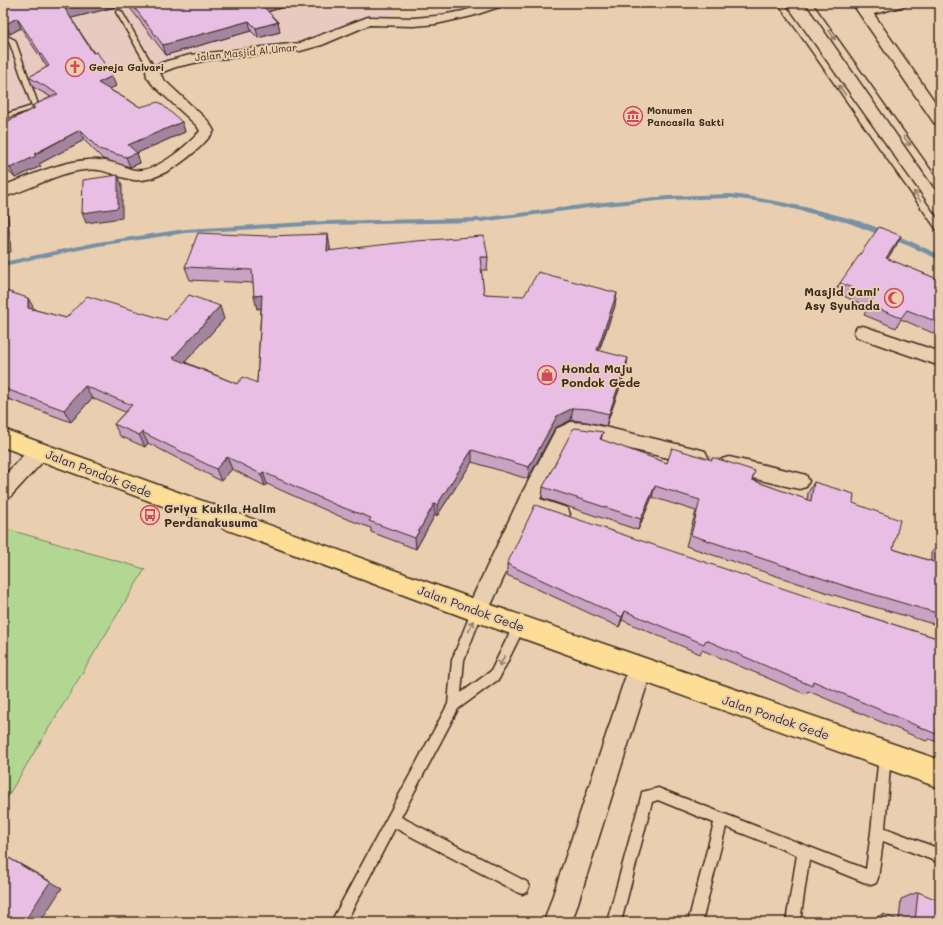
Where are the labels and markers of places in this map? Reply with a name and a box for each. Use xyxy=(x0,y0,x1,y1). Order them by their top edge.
church icon: Gereja Galvari xyxy=(64,56,86,78)
place label: Gereja Galvari xyxy=(89,60,164,74)
place label: Monumen Pancasila Sakti xyxy=(647,103,724,129)
museum icon: Monumen Pancasila Sakti xyxy=(622,105,644,127)
place label: Masjid Jami' Asy Syuhada xyxy=(804,283,880,313)
mosque icon: Masjid Jami' Asy Syuhada xyxy=(883,287,905,309)
place label: Honda Maju Pondok Gede xyxy=(561,360,640,390)
shop icon: Honda Maju Pondok Gede xyxy=(536,364,558,386)
place label: Griya Kukila Halim Perdanakusuma xyxy=(164,500,276,530)
bus stop icon: Griya Kukila Halim Perdanakusuma xyxy=(139,504,161,526)

